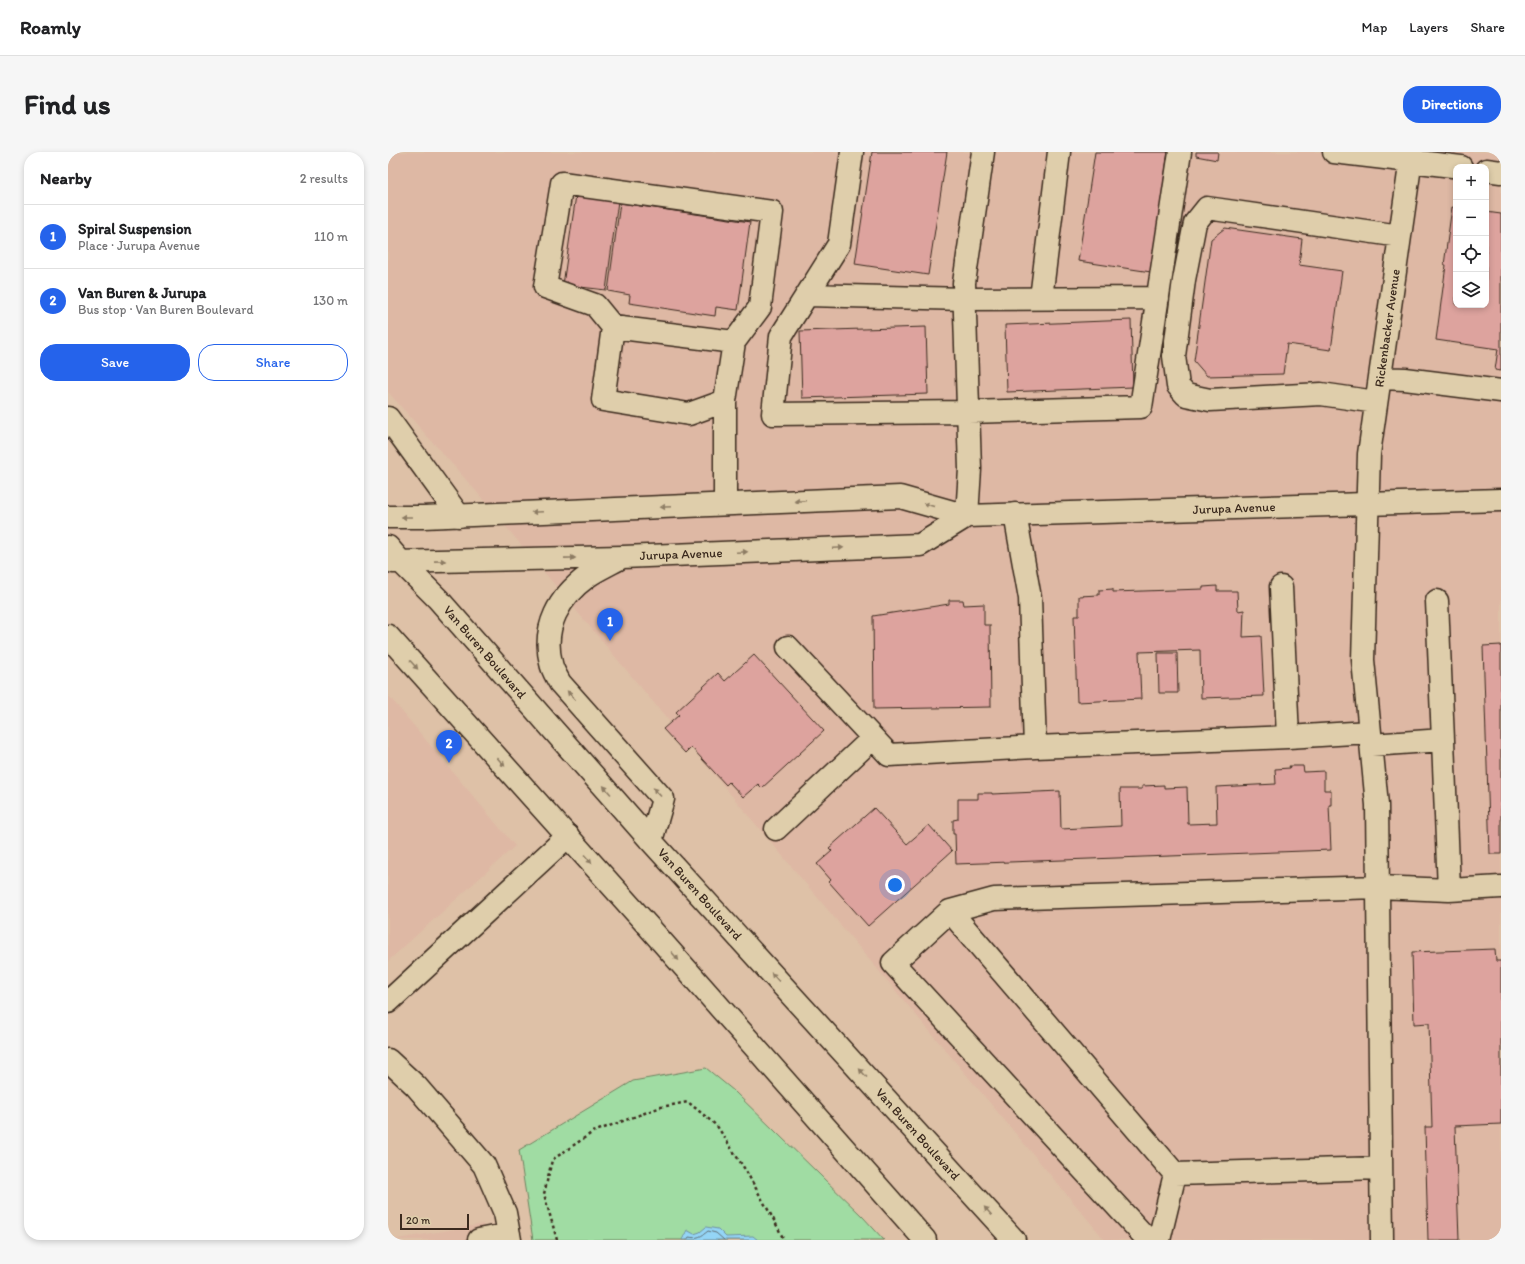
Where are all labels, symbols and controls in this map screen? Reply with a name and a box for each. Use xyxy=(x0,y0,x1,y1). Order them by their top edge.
text: Roamly xyxy=(20,16,81,39)
text: Map xyxy=(1362,19,1387,36)
text: Layers xyxy=(1409,19,1448,36)
text: Share xyxy=(1470,19,1505,36)
button: Directions xyxy=(1403,86,1501,123)
text: Find us xyxy=(24,87,111,121)
map controls xyxy=(1453,164,1489,308)
button: + xyxy=(1453,164,1489,200)
text: Nearby xyxy=(40,168,92,188)
text: 2 results xyxy=(300,171,348,186)
button: − xyxy=(1453,200,1489,236)
text: Spiral Suspension xyxy=(78,220,192,238)
text: 1 xyxy=(50,229,56,244)
text: 110 m xyxy=(314,229,348,244)
button: locate xyxy=(1453,236,1489,272)
text: Place · Jurupa Avenue xyxy=(78,238,200,253)
street label: Rickenbacker Avenue xyxy=(1371,268,1403,388)
button: layers xyxy=(1453,272,1489,308)
text: Van Buren & Jurupa xyxy=(78,284,206,302)
text: 2 xyxy=(50,293,56,308)
text: 130 m xyxy=(313,293,348,308)
text: Bus stop · Van Buren Boulevard xyxy=(78,302,254,317)
button: Save xyxy=(40,344,190,381)
button: Share xyxy=(198,344,348,381)
one-way arrow xyxy=(793,498,806,504)
street label: Jurupa Avenue xyxy=(1192,499,1276,517)
one-way arrow xyxy=(923,502,935,508)
one-way arrow xyxy=(660,503,672,510)
one-way arrow xyxy=(531,509,543,516)
one-way arrow xyxy=(400,514,413,520)
street label: Jurupa Avenue xyxy=(639,545,723,563)
one-way arrow xyxy=(832,545,845,551)
one-way arrow xyxy=(736,549,749,555)
one-way arrow xyxy=(564,555,577,561)
one-way arrow xyxy=(434,558,447,564)
street label: Van Buren Boulevard xyxy=(441,602,529,702)
pin: 1 xyxy=(597,608,623,641)
one-way arrow xyxy=(409,661,418,670)
one-way arrow xyxy=(566,690,575,700)
pin: 2 xyxy=(436,730,462,763)
one-way arrow xyxy=(496,757,506,767)
one-way arrow xyxy=(602,785,611,796)
one-way arrow xyxy=(652,787,662,797)
street label: Van Buren Boulevard xyxy=(655,845,745,943)
one-way arrow xyxy=(583,854,592,863)
your location xyxy=(885,875,905,895)
one-way arrow xyxy=(670,950,679,961)
one-way arrow xyxy=(770,972,780,982)
one-way arrow xyxy=(858,1068,867,1079)
street label: Van Buren Boulevard xyxy=(873,1085,963,1183)
one-way arrow xyxy=(983,1206,992,1216)
scale bar xyxy=(400,1212,469,1231)
text: 20 m xyxy=(406,1214,430,1227)

